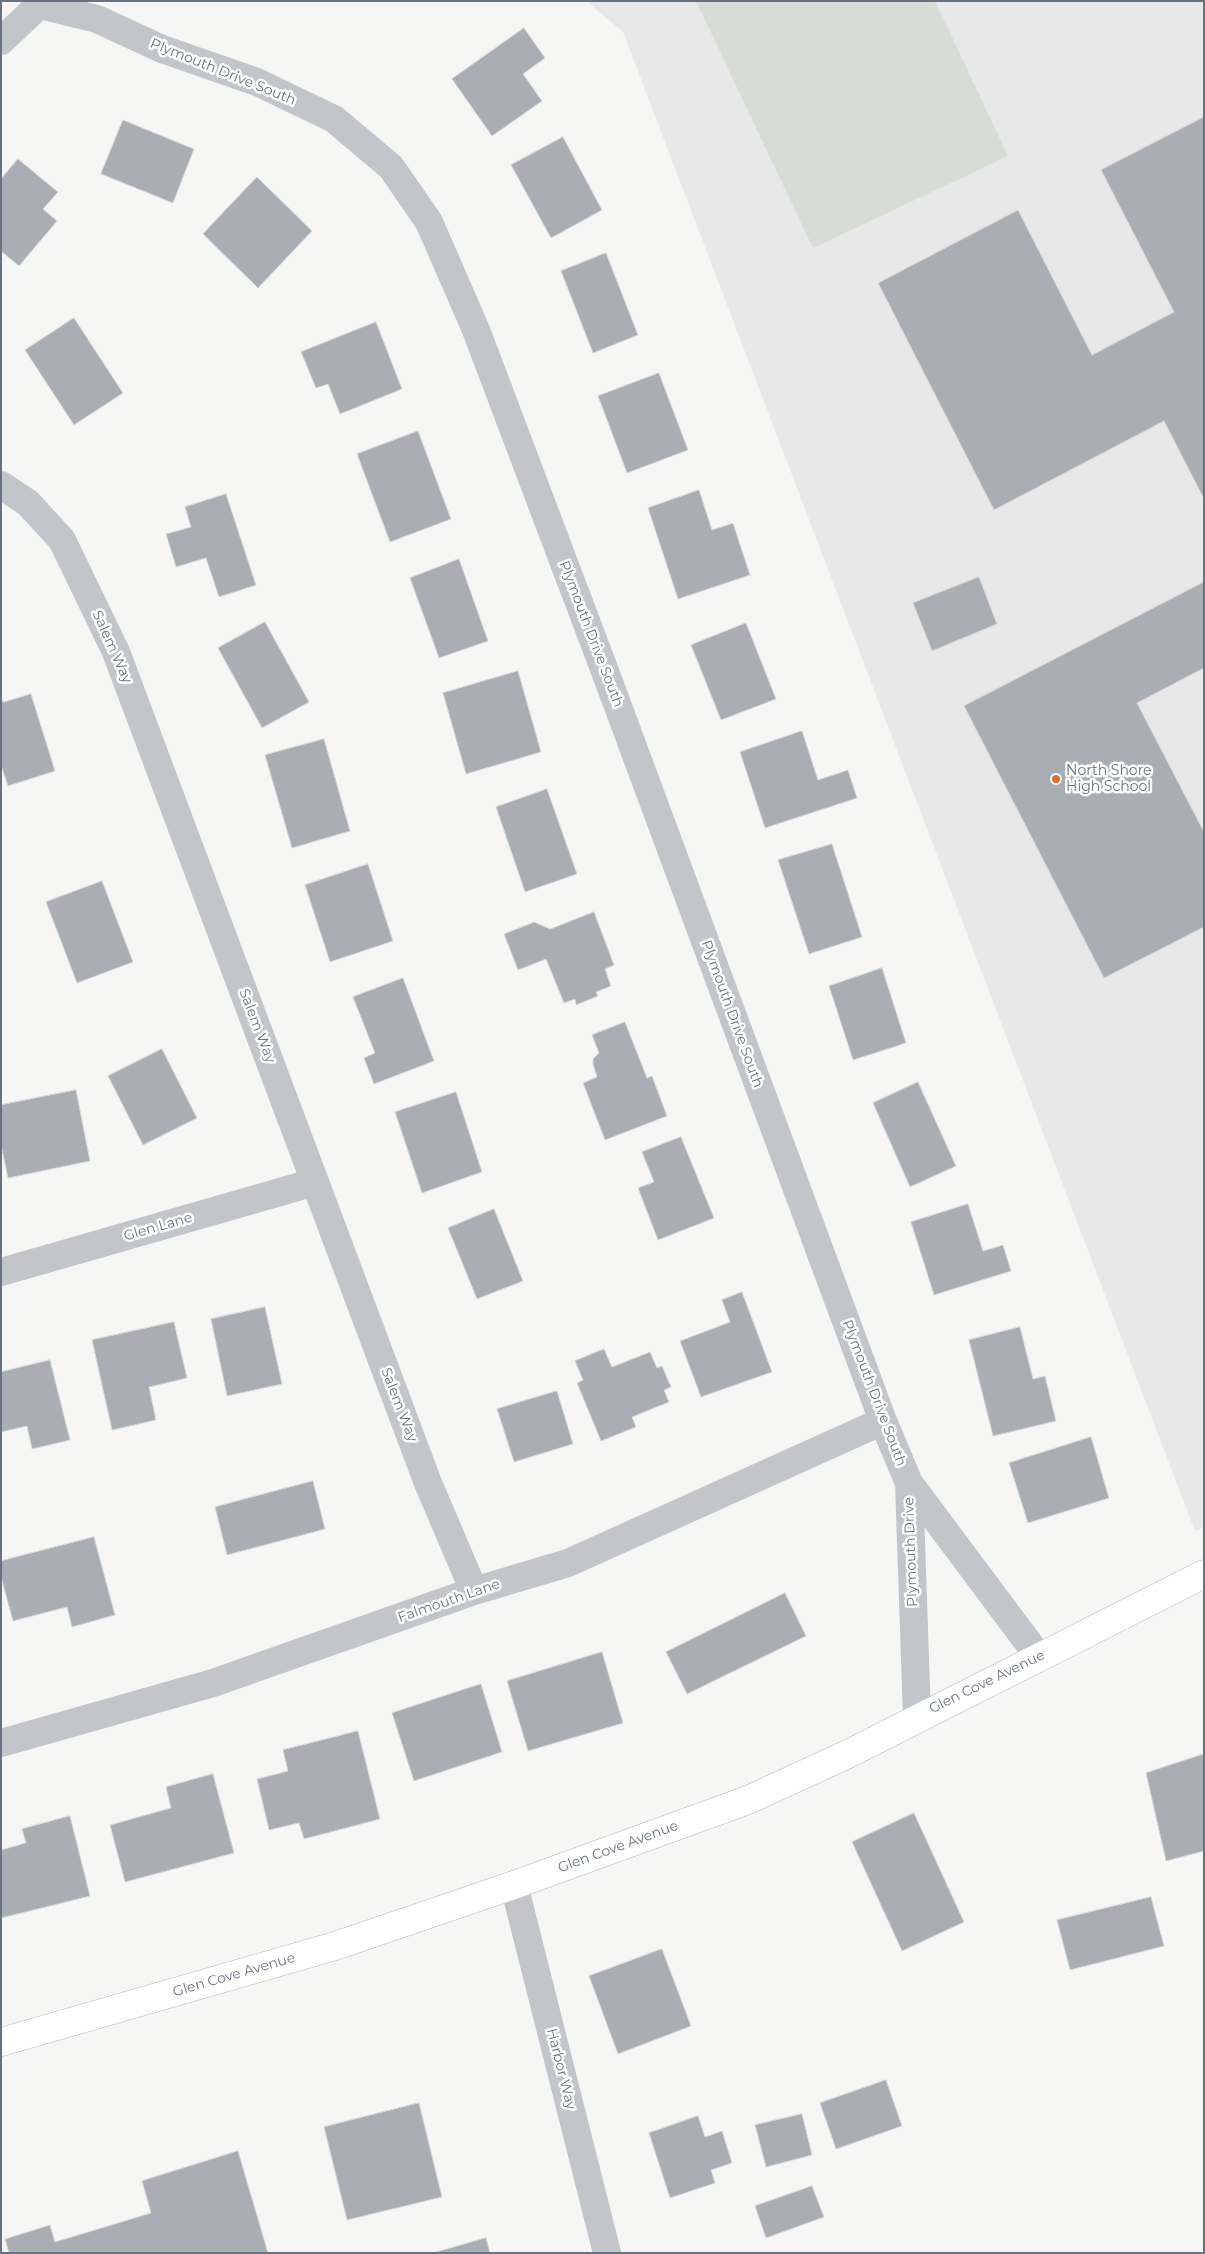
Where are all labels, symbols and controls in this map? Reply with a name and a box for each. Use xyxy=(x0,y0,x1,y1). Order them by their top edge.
street label: Plymouth Drive South xyxy=(148,35,298,109)
street label: Plymouth Drive South xyxy=(555,558,627,710)
street label: Salem Way xyxy=(88,608,136,686)
place label: North Shore High School xyxy=(1066,763,1152,796)
marker: North Shore High School xyxy=(1050,773,1062,785)
street label: Plymouth Drive South xyxy=(698,938,766,1090)
street label: Salem Way xyxy=(235,987,279,1065)
street label: Glen Lane xyxy=(122,1209,194,1245)
street label: Plymouth Drive South xyxy=(838,1317,910,1469)
street label: Salem Way xyxy=(377,1366,421,1444)
street label: Plymouth Drive xyxy=(901,1497,921,1607)
street label: Falmouth Lane xyxy=(396,1576,502,1626)
street label: Glen Cove Avenue xyxy=(926,1647,1048,1717)
street label: Glen Cove Avenue xyxy=(556,1817,680,1877)
street label: Glen Cove Avenue xyxy=(171,1949,297,2001)
street label: Harbor Way xyxy=(543,2027,579,2111)

